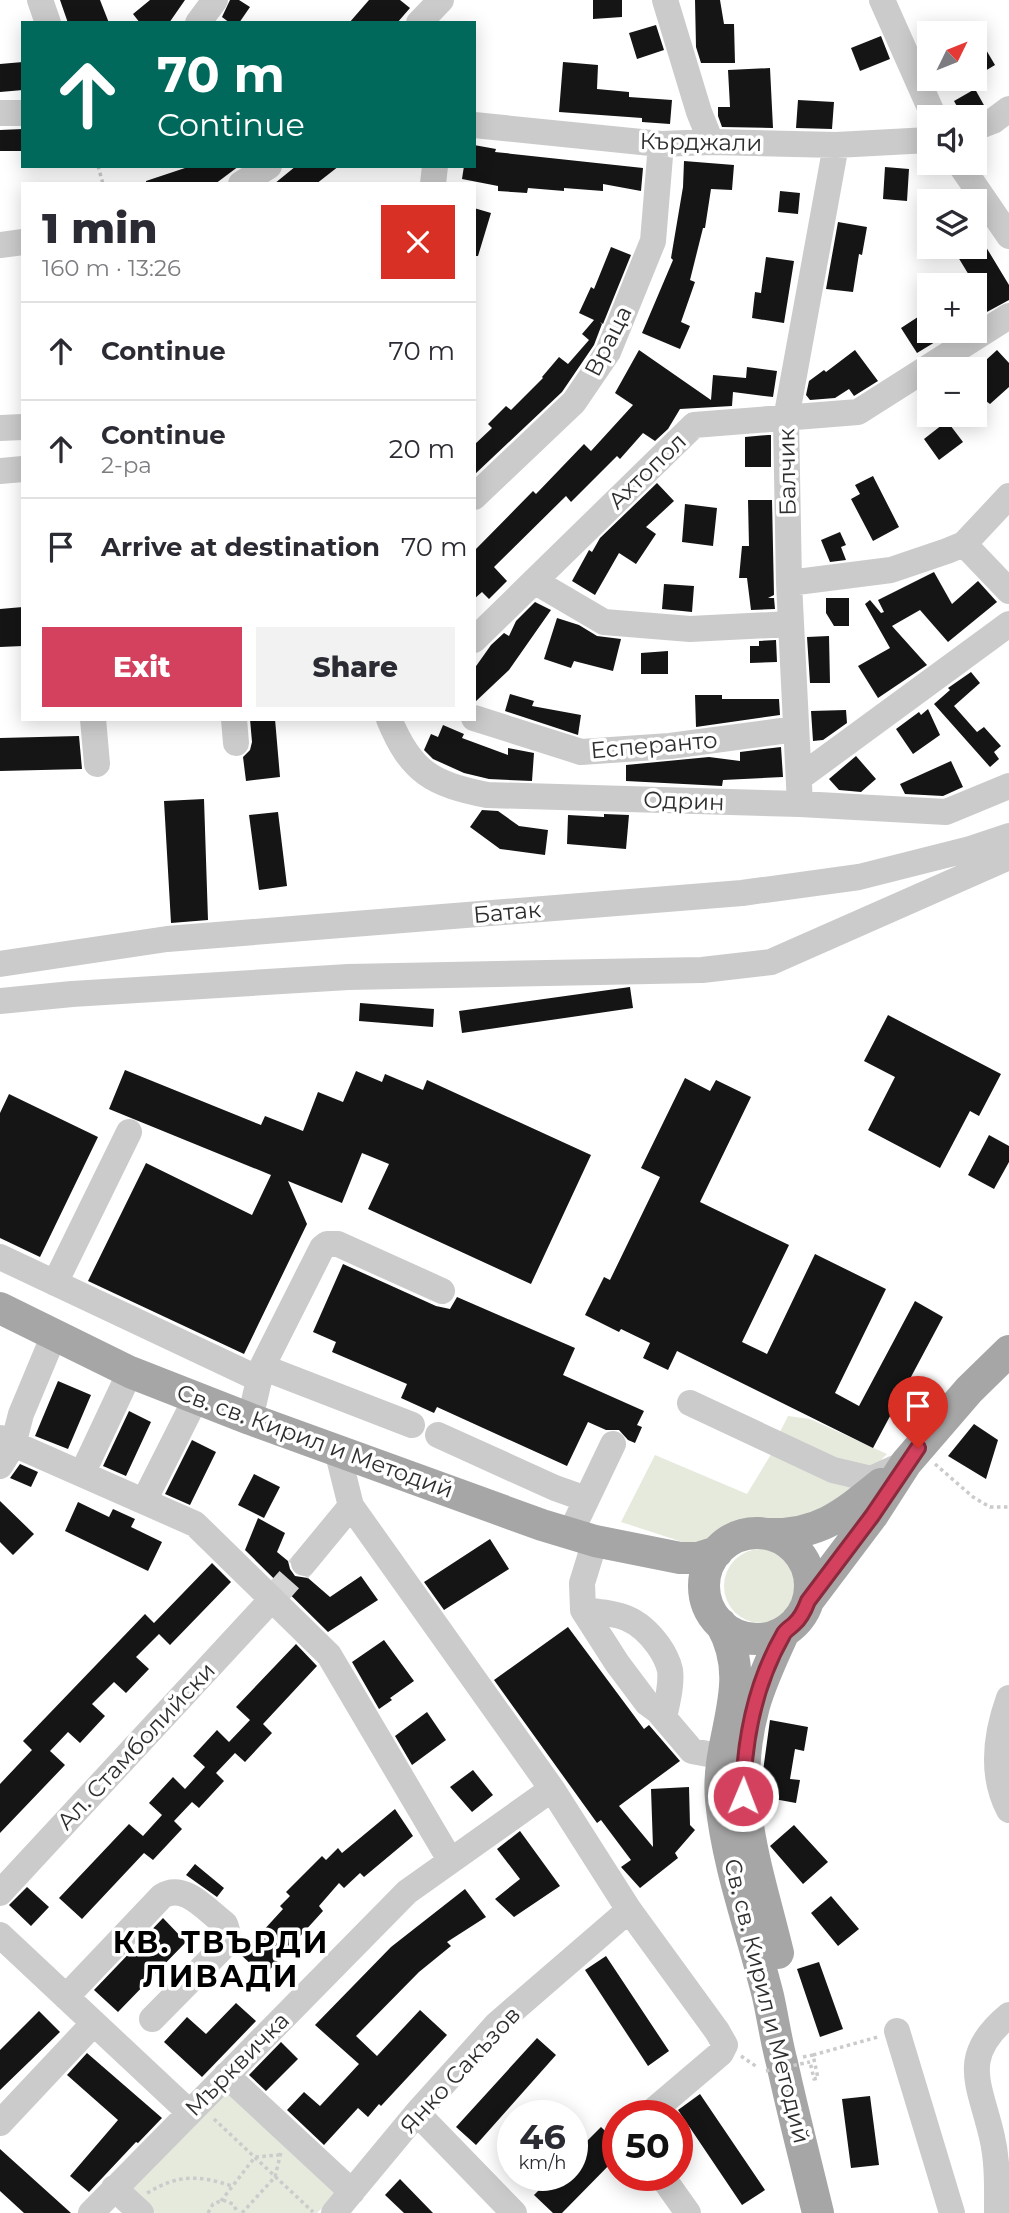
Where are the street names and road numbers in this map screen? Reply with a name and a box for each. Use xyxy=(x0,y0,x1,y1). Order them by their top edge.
street label: Кърджали xyxy=(640,127,762,157)
street label: Враца xyxy=(578,301,638,381)
street label: Ахтопол xyxy=(602,427,692,515)
street label: Балчик xyxy=(772,427,802,516)
street label: Есперанто xyxy=(589,726,719,764)
street label: Одрин xyxy=(643,786,725,816)
street label: Батак xyxy=(472,895,543,929)
street label: Св. св. Кирил и Методий xyxy=(173,1378,457,1504)
street label: Ал. Стамболийски xyxy=(51,1656,221,1836)
street label: Св. св. Кирил и Методий xyxy=(718,1856,816,2146)
street label: Янко Сакъзов xyxy=(394,2001,526,2139)
street label: Мърквичка xyxy=(179,2006,295,2122)

